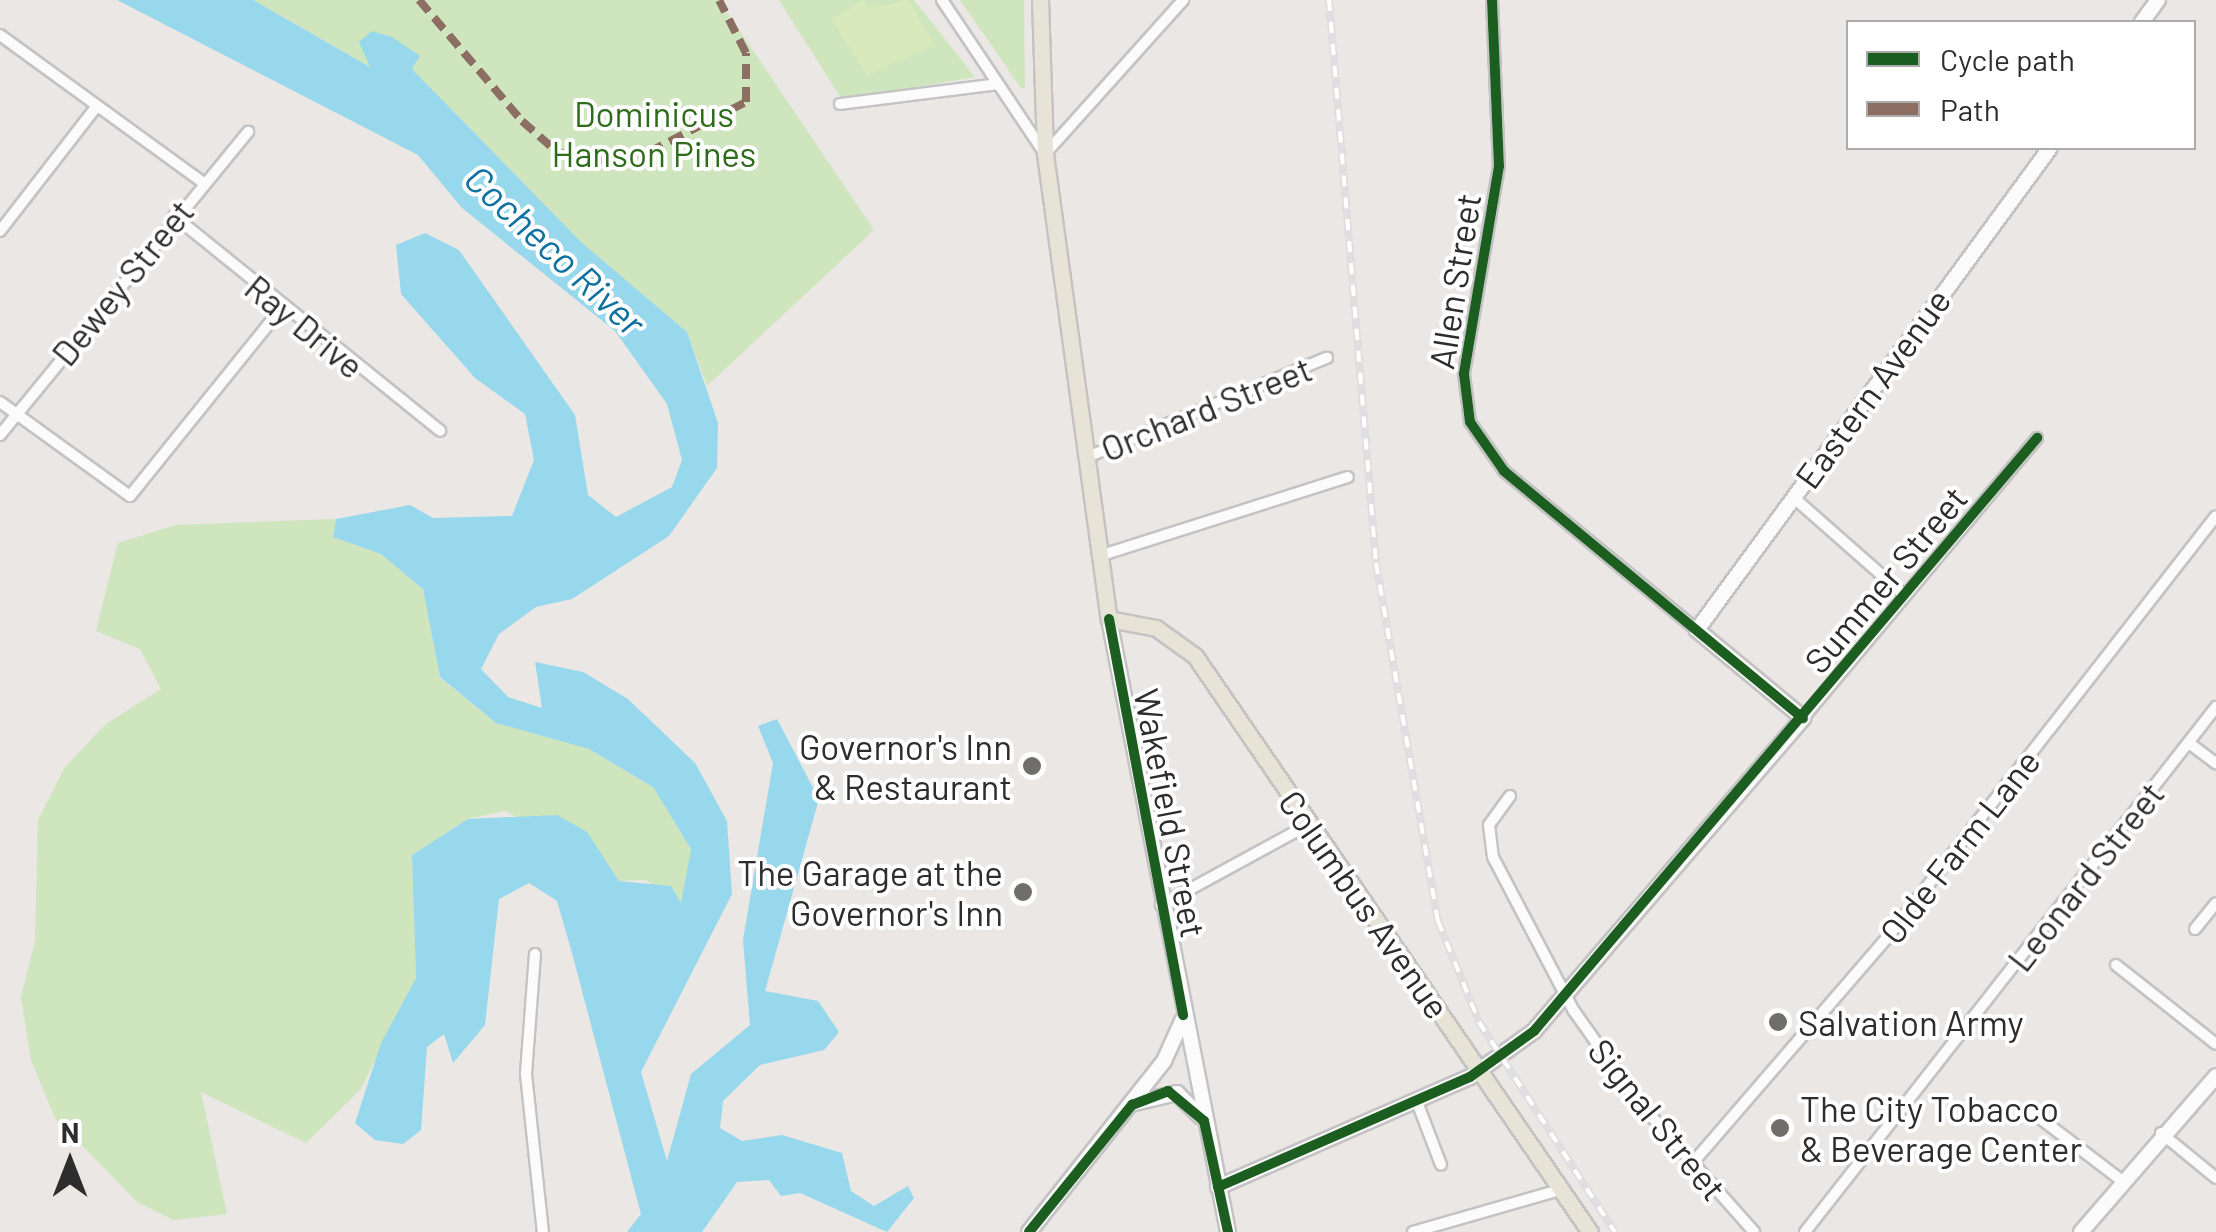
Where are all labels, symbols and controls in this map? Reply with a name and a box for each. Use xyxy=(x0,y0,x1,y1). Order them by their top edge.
legend xyxy=(1846,20,2196,150)
text: Cycle path xyxy=(1940,41,2075,77)
text: Path xyxy=(1940,91,2000,127)
park label: Dominicus Hanson Pines xyxy=(552,92,756,174)
water label: Cocheco River xyxy=(456,155,654,345)
street label: Allen Street xyxy=(1419,190,1489,372)
street label: Dewey Street xyxy=(42,191,202,373)
street label: Ray Drive xyxy=(237,266,373,386)
street label: Eastern Avenue xyxy=(1785,280,1959,496)
street label: Orchard Street xyxy=(1095,347,1317,469)
street label: Summer Street xyxy=(1795,477,1975,681)
street label: Wakefield Street xyxy=(1126,685,1216,941)
place label: Governor's Inn & Restaurant xyxy=(799,725,1012,807)
street label: Olde Farm Lane xyxy=(1870,740,2048,952)
marker: Governor's Inn & Restaurant xyxy=(1021,755,1043,777)
street label: Leonard Street xyxy=(1998,773,2172,979)
street label: Columbus Avenue xyxy=(1271,782,1459,1026)
place label: The Garage at the Governor's Inn xyxy=(737,851,1003,933)
marker: The Garage at the Governor's Inn xyxy=(1012,881,1034,903)
place label: Salvation Army xyxy=(1798,1001,2024,1043)
marker: Salvation Army xyxy=(1767,1011,1789,1033)
street label: Signal Street xyxy=(1580,1030,1736,1208)
place label: The City Tobacco & Beverage Center xyxy=(1800,1087,2082,1169)
north arrow xyxy=(20,1112,120,1212)
text: N xyxy=(61,1115,79,1149)
marker: The City Tobacco & Beverage Center xyxy=(1769,1117,1791,1139)

